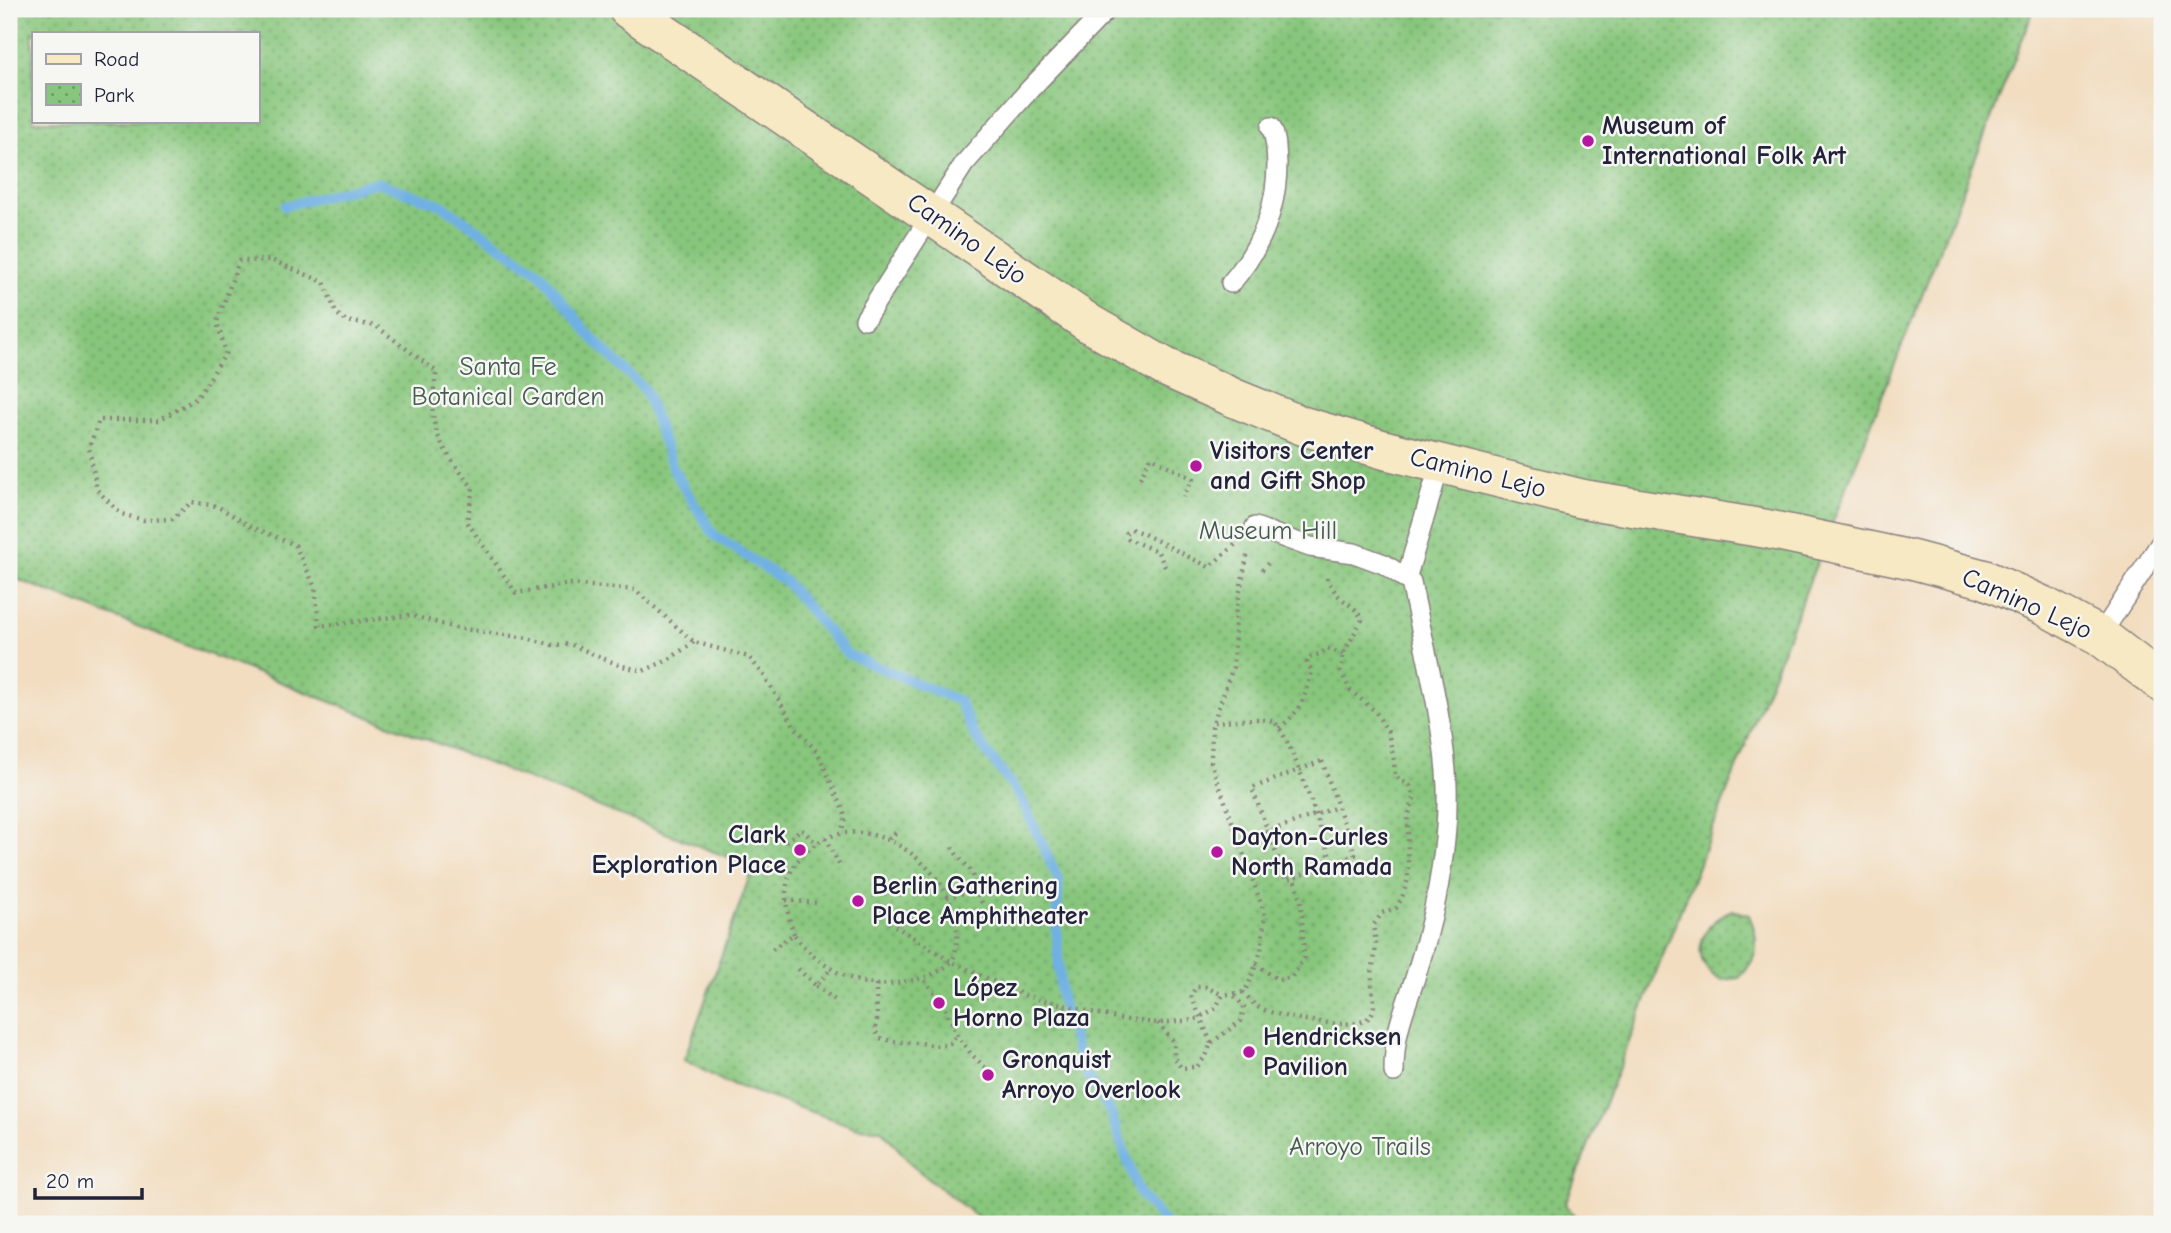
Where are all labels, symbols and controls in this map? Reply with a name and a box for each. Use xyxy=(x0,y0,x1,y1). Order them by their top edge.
legend xyxy=(32,32,259,122)
text: Road xyxy=(94,47,139,71)
text: Park xyxy=(94,83,134,107)
place label: Museum of International Folk Art xyxy=(1602,111,1847,171)
marker: Museum of International Folk Art xyxy=(1580,133,1596,149)
street label: Camino Lejo xyxy=(901,187,1033,291)
park label: Santa Fe Botanical Garden xyxy=(411,352,605,412)
place label: Visitors Center and Gift Shop xyxy=(1210,436,1374,496)
street label: Camino Lejo xyxy=(1407,442,1549,504)
marker: Visitors Center and Gift Shop xyxy=(1188,458,1204,474)
park label: Museum Hill xyxy=(1199,516,1337,546)
street label: Camino Lejo xyxy=(1957,562,2097,646)
place label: Clark Exploration Place xyxy=(591,820,786,880)
place label: Dayton-Curles North Ramada xyxy=(1231,822,1392,882)
marker: Clark Exploration Place xyxy=(792,842,808,858)
marker: Dayton-Curles North Ramada xyxy=(1209,844,1225,860)
place label: Berlin Gathering Place Amphitheater xyxy=(872,871,1089,931)
marker: Berlin Gathering Place Amphitheater xyxy=(850,893,866,909)
place label: López Horno Plaza xyxy=(953,973,1090,1033)
marker: López Horno Plaza xyxy=(931,995,947,1011)
place label: Hendricksen Pavilion xyxy=(1263,1022,1402,1082)
marker: Hendricksen Pavilion xyxy=(1241,1044,1257,1060)
place label: Gronquist Arroyo Overlook xyxy=(1002,1045,1181,1105)
marker: Gronquist Arroyo Overlook xyxy=(980,1067,996,1083)
park label: Arroyo Trails xyxy=(1289,1132,1431,1162)
scale bar xyxy=(35,1156,142,1200)
text: 20 m xyxy=(46,1169,94,1193)

